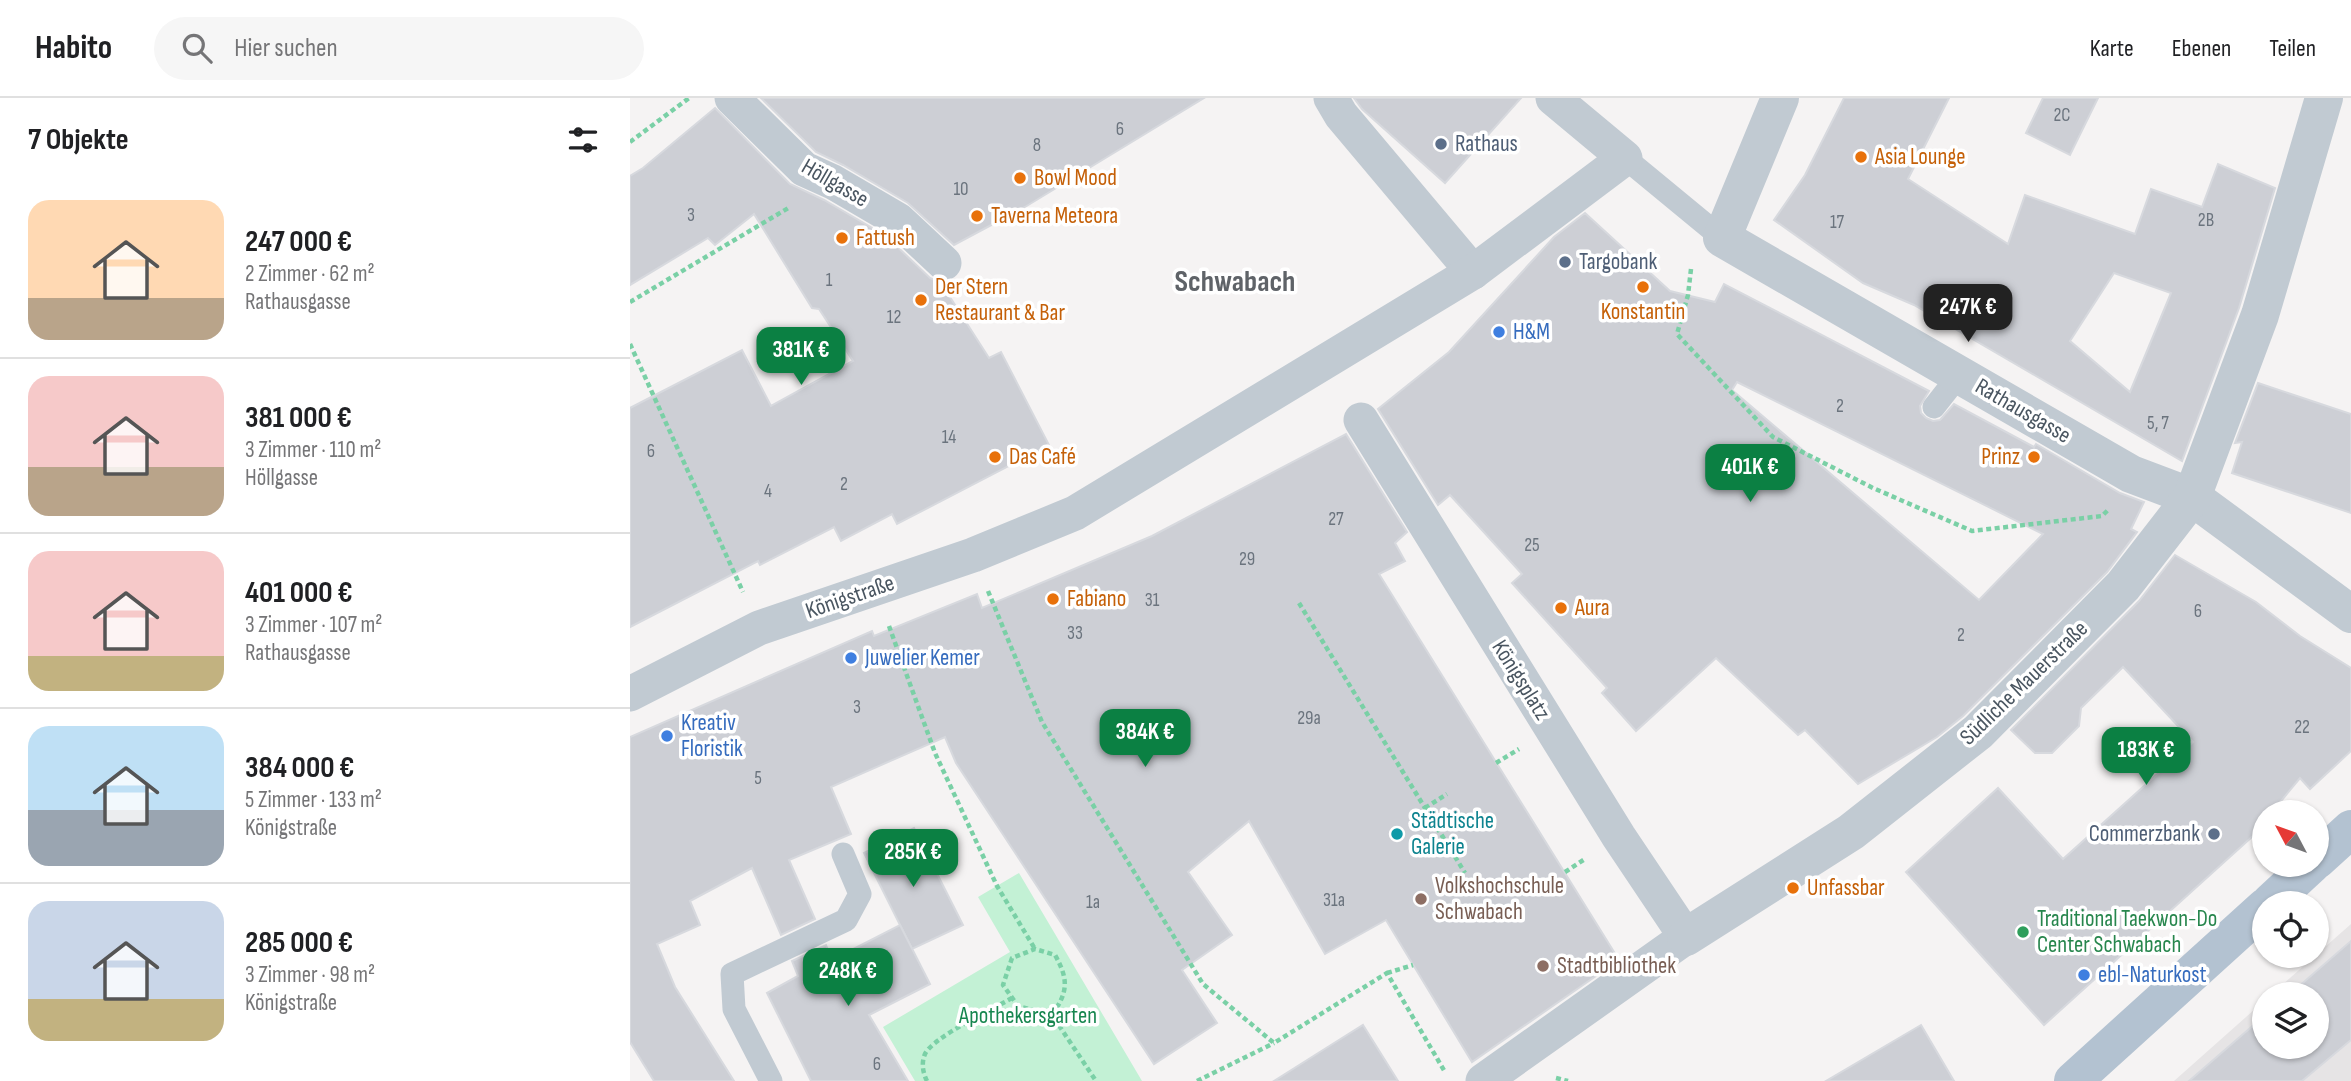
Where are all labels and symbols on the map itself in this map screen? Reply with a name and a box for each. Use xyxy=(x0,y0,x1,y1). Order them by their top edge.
house number: 2C xyxy=(2053,104,2071,127)
house number: 6 xyxy=(1116,118,1124,141)
place label: Rathaus xyxy=(1455,130,1518,158)
house number: 8 xyxy=(1033,134,1041,157)
marker: Rathaus xyxy=(1433,136,1449,152)
place label: Asia Lounge xyxy=(1874,143,1966,171)
marker: Asia Lounge xyxy=(1853,149,1869,165)
street label: Höllgasse xyxy=(796,153,874,213)
place label: Bowl Mood xyxy=(1034,164,1117,192)
marker: Bowl Mood xyxy=(1012,170,1028,186)
house number: 10 xyxy=(953,178,969,201)
place label: Taverna Meteora xyxy=(991,202,1118,230)
house number: 3 xyxy=(687,204,695,227)
marker: Taverna Meteora xyxy=(969,208,985,224)
house number: 2B xyxy=(2198,209,2214,232)
house number: 17 xyxy=(1830,211,1845,234)
place label: Fattush xyxy=(856,224,915,252)
marker: Fattush xyxy=(834,230,850,246)
place label: Targobank xyxy=(1579,248,1658,276)
marker: Targobank xyxy=(1557,254,1573,270)
district label: Schwabach xyxy=(1175,264,1295,300)
house number: 1 xyxy=(826,269,833,292)
place label: Der Stern Restaurant & Bar xyxy=(935,273,1065,327)
marker: Konstantin xyxy=(1635,279,1651,295)
pin: 247K € xyxy=(1911,285,2025,344)
marker: Der Stern Restaurant & Bar xyxy=(913,292,929,308)
place label: Konstantin xyxy=(1601,298,1685,326)
house number: 12 xyxy=(887,306,901,329)
place label: H&M xyxy=(1513,318,1550,346)
marker: H&M xyxy=(1491,324,1507,340)
pin: 381K € xyxy=(744,328,858,387)
street label: Rathausgasse xyxy=(1970,372,2076,450)
house number: 2 xyxy=(1836,395,1844,418)
house number: 5, 7 xyxy=(2147,412,2169,435)
house number: 14 xyxy=(942,426,956,449)
house number: 6 xyxy=(647,440,655,463)
place label: Das Café xyxy=(1009,443,1076,471)
place label: Prinz xyxy=(1981,443,2020,471)
pin: 401K € xyxy=(1693,444,1807,504)
marker: Das Café xyxy=(987,449,1003,465)
marker: Prinz xyxy=(2026,449,2042,465)
house number: 2 xyxy=(840,473,848,496)
house number: 4 xyxy=(764,480,772,503)
house number: 27 xyxy=(1328,508,1344,531)
house number: 25 xyxy=(1524,534,1540,557)
house number: 29 xyxy=(1239,548,1255,571)
street label: Königstraße xyxy=(802,569,898,625)
place label: Fabiano xyxy=(1067,585,1126,613)
house number: 31 xyxy=(1145,589,1160,612)
marker: Fabiano xyxy=(1045,591,1061,607)
place label: Aura xyxy=(1574,594,1610,622)
marker: Aura xyxy=(1553,600,1569,616)
house number: 6 xyxy=(2194,600,2202,623)
street label: Südliche Mauerstraße xyxy=(1954,615,2094,751)
house number: 33 xyxy=(1067,622,1083,645)
house number: 2 xyxy=(1957,624,1965,647)
street label: Königsplatz xyxy=(1485,635,1557,725)
place label: Juwelier Kemer xyxy=(864,644,980,672)
marker: Juwelier Kemer xyxy=(843,650,859,666)
house number: 3 xyxy=(853,696,861,719)
house number: 29a xyxy=(1297,707,1321,730)
place label: Kreativ Floristik xyxy=(681,709,743,763)
pin: 384K € xyxy=(1088,710,1202,769)
house number: 22 xyxy=(2294,716,2310,739)
marker: Kreativ Floristik xyxy=(659,728,675,744)
pin: 183K € xyxy=(2089,728,2203,787)
house number: 5 xyxy=(754,767,762,790)
north arrow xyxy=(2252,800,2329,877)
place label: Städtische Galerie xyxy=(1411,807,1494,861)
place label: Commerzbank xyxy=(2089,820,2200,848)
marker: Städtische Galerie xyxy=(1389,826,1405,842)
marker: Commerzbank xyxy=(2206,826,2222,842)
pin: 285K € xyxy=(856,830,970,889)
place label: Volkshochschule Schwabach xyxy=(1435,872,1564,926)
place label: Unfassbar xyxy=(1807,874,1885,902)
marker: Unfassbar xyxy=(1785,880,1801,896)
house number: 31a xyxy=(1323,889,1345,912)
house number: 1a xyxy=(1086,891,1100,914)
marker: Volkshochschule Schwabach xyxy=(1413,891,1429,907)
place label: Traditional Taekwon-Do Center Schwabach xyxy=(2037,905,2217,959)
marker: Traditional Taekwon-Do Center Schwabach xyxy=(2015,924,2031,940)
pin: 248K € xyxy=(791,948,905,1008)
place label: Stadtbibliothek xyxy=(1557,952,1676,980)
marker: Stadtbibliothek xyxy=(1535,958,1551,974)
place label: ebl-Naturkost xyxy=(2098,961,2207,989)
marker: ebl-Naturkost xyxy=(2076,967,2092,983)
park label: Apothekersgarten xyxy=(958,1002,1097,1030)
house number: 6 xyxy=(873,1053,881,1076)

